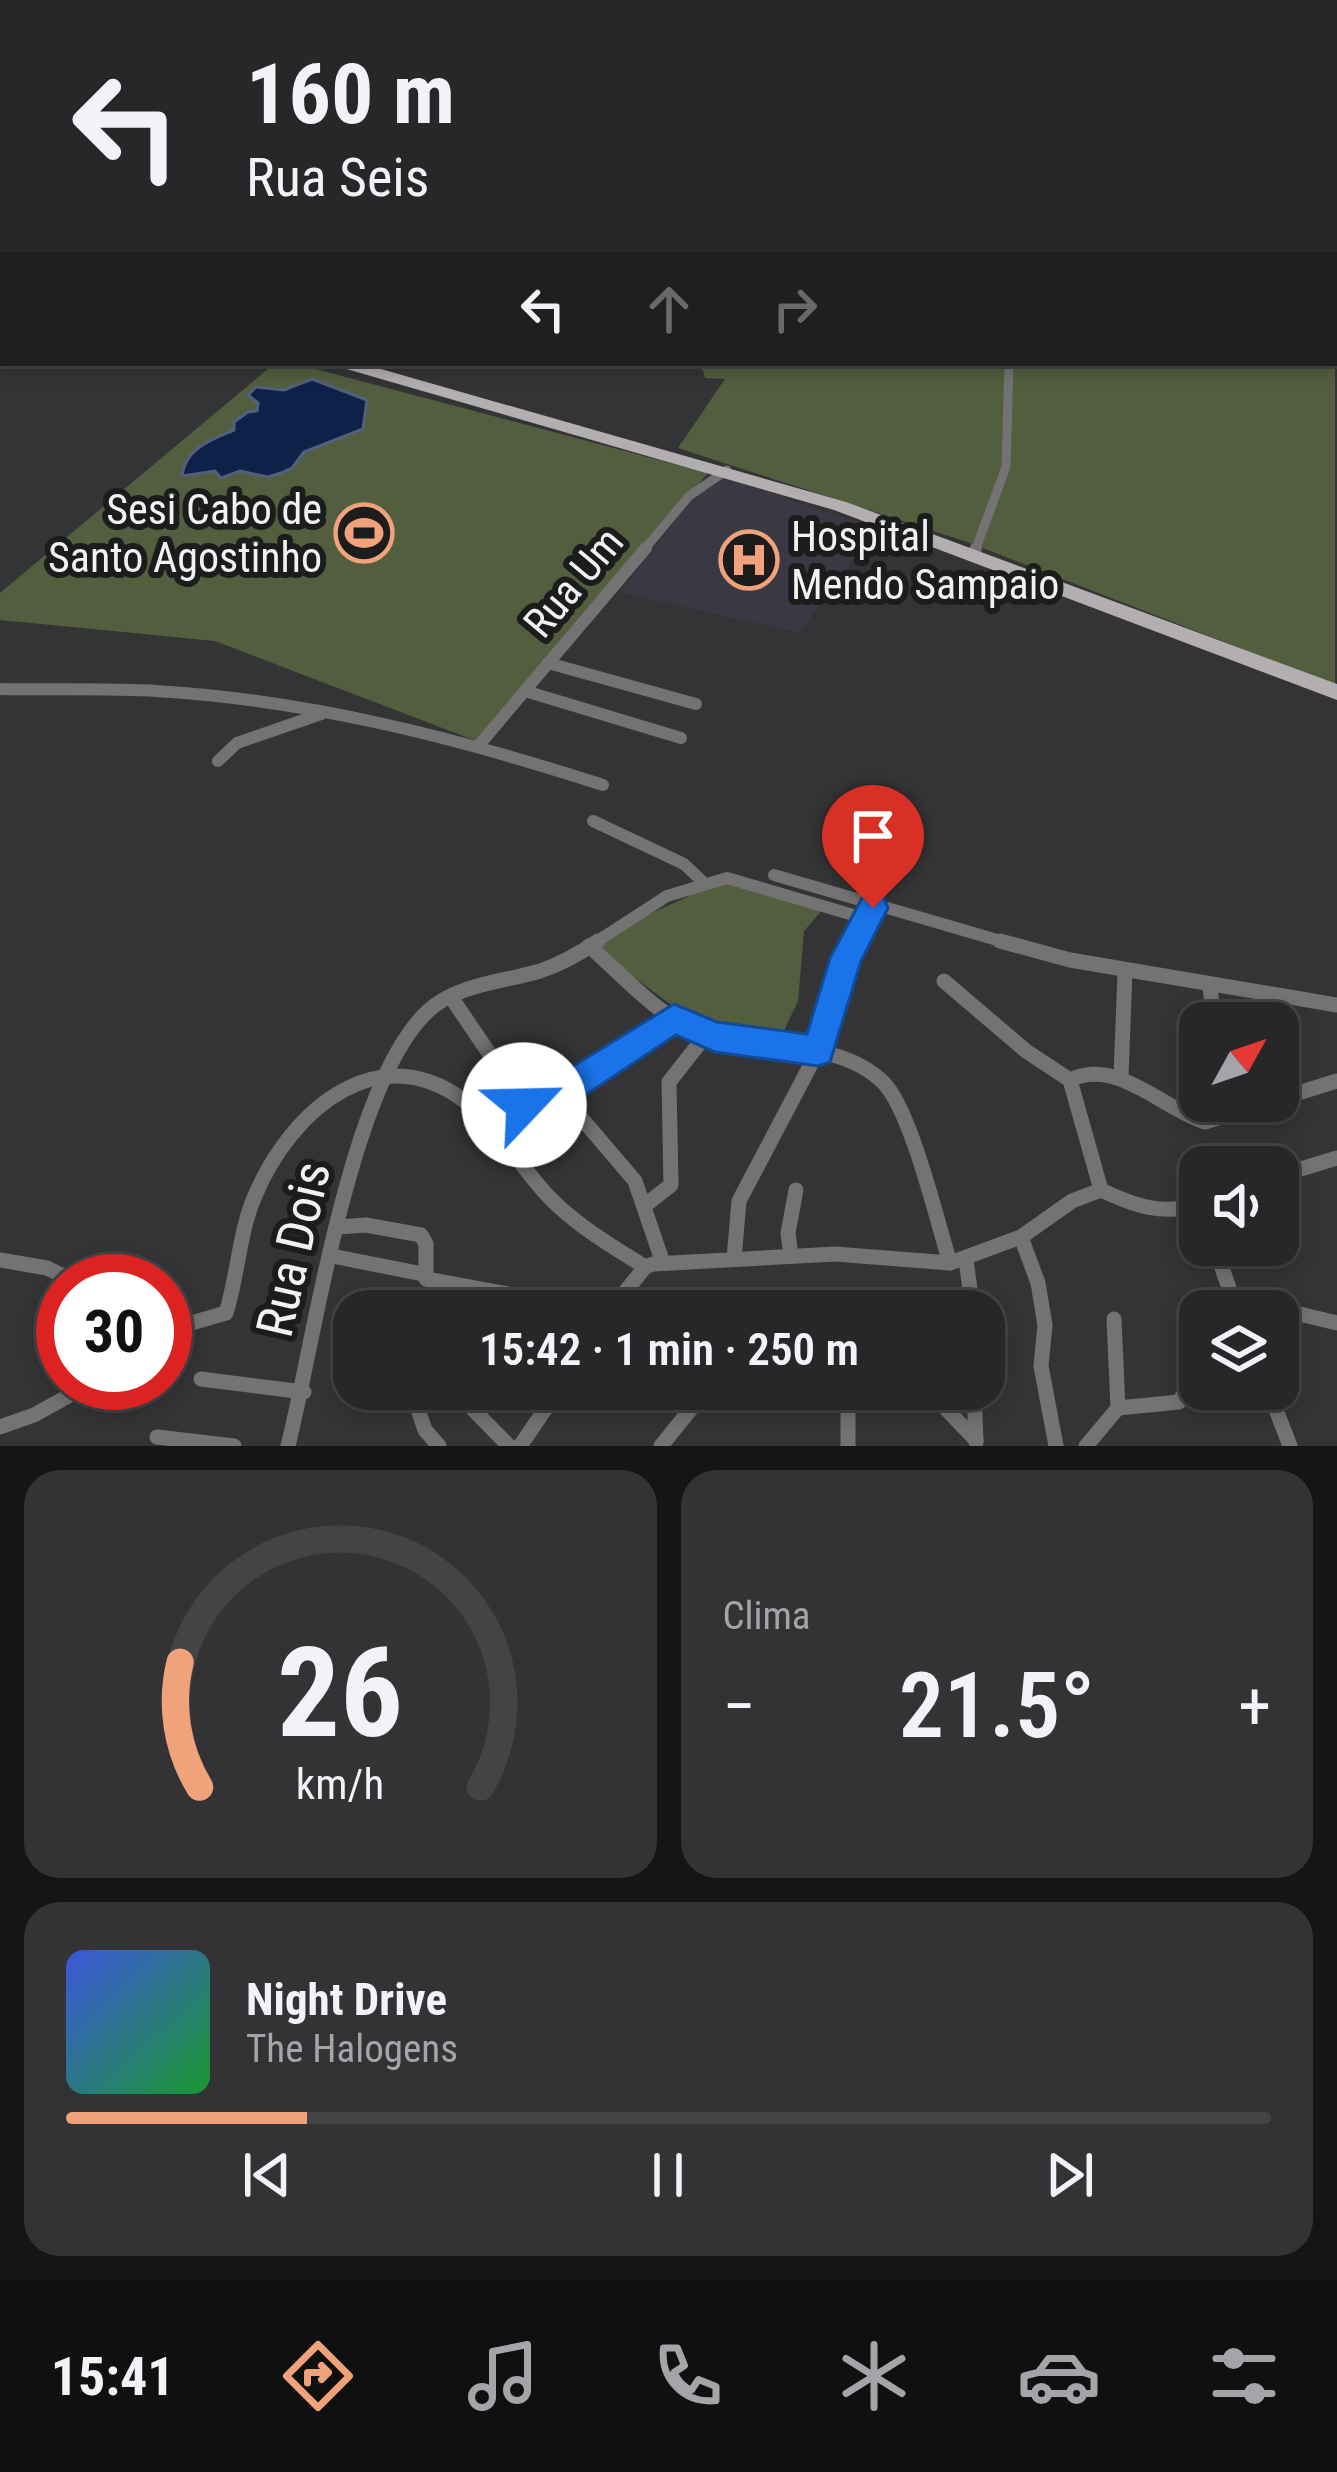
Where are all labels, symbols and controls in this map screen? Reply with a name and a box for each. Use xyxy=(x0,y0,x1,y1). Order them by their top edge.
text: 160 m xyxy=(246,45,455,144)
icon: left xyxy=(48,48,204,204)
text: Rua Seis xyxy=(246,146,429,209)
icon: left xyxy=(510,276,576,342)
icon: ahead xyxy=(636,276,702,342)
icon: right xyxy=(762,276,828,342)
place label: Sesi Cabo de Santo Agostinho xyxy=(48,485,322,582)
sports icon: Sesi Cabo de Santo Agostinho xyxy=(333,502,395,564)
place label: Hospital Mendo Sampaio xyxy=(791,512,1059,609)
street label: Rua Um xyxy=(514,518,633,647)
hospital icon: Hospital Mendo Sampaio xyxy=(718,529,780,591)
pin xyxy=(822,785,924,908)
icon: arrive xyxy=(840,803,906,869)
north arrow xyxy=(1179,1002,1299,1122)
map controls xyxy=(1179,1002,1299,1410)
position arrow xyxy=(461,1042,587,1168)
button: sound xyxy=(1179,1146,1299,1266)
street label: Rua Dois xyxy=(245,1156,342,1342)
speed limit sign: 30 xyxy=(36,1254,192,1410)
button: layers xyxy=(1179,1290,1299,1410)
text: 15:42 · 1 min · 250 m xyxy=(479,1323,859,1376)
text: Clima xyxy=(723,1593,811,1639)
text: 26 xyxy=(277,1620,403,1766)
text: 21.5° xyxy=(899,1654,1095,1759)
text: − xyxy=(723,1668,756,1745)
text: + xyxy=(1238,1668,1271,1745)
text: km/h xyxy=(296,1759,384,1809)
text: Night Drive xyxy=(246,1973,447,2026)
text: The Halogens xyxy=(246,2026,458,2072)
icon: previous xyxy=(234,2142,300,2208)
icon: pause xyxy=(635,2142,701,2208)
icon: next xyxy=(1037,2142,1103,2208)
icon: directions xyxy=(276,2334,360,2418)
icon: music xyxy=(461,2334,545,2418)
icon: phone xyxy=(646,2334,730,2418)
icon: climate xyxy=(832,2334,916,2418)
icon: car xyxy=(1017,2334,1101,2418)
icon: filters xyxy=(1202,2334,1286,2418)
text: 15:41 xyxy=(51,2345,175,2408)

